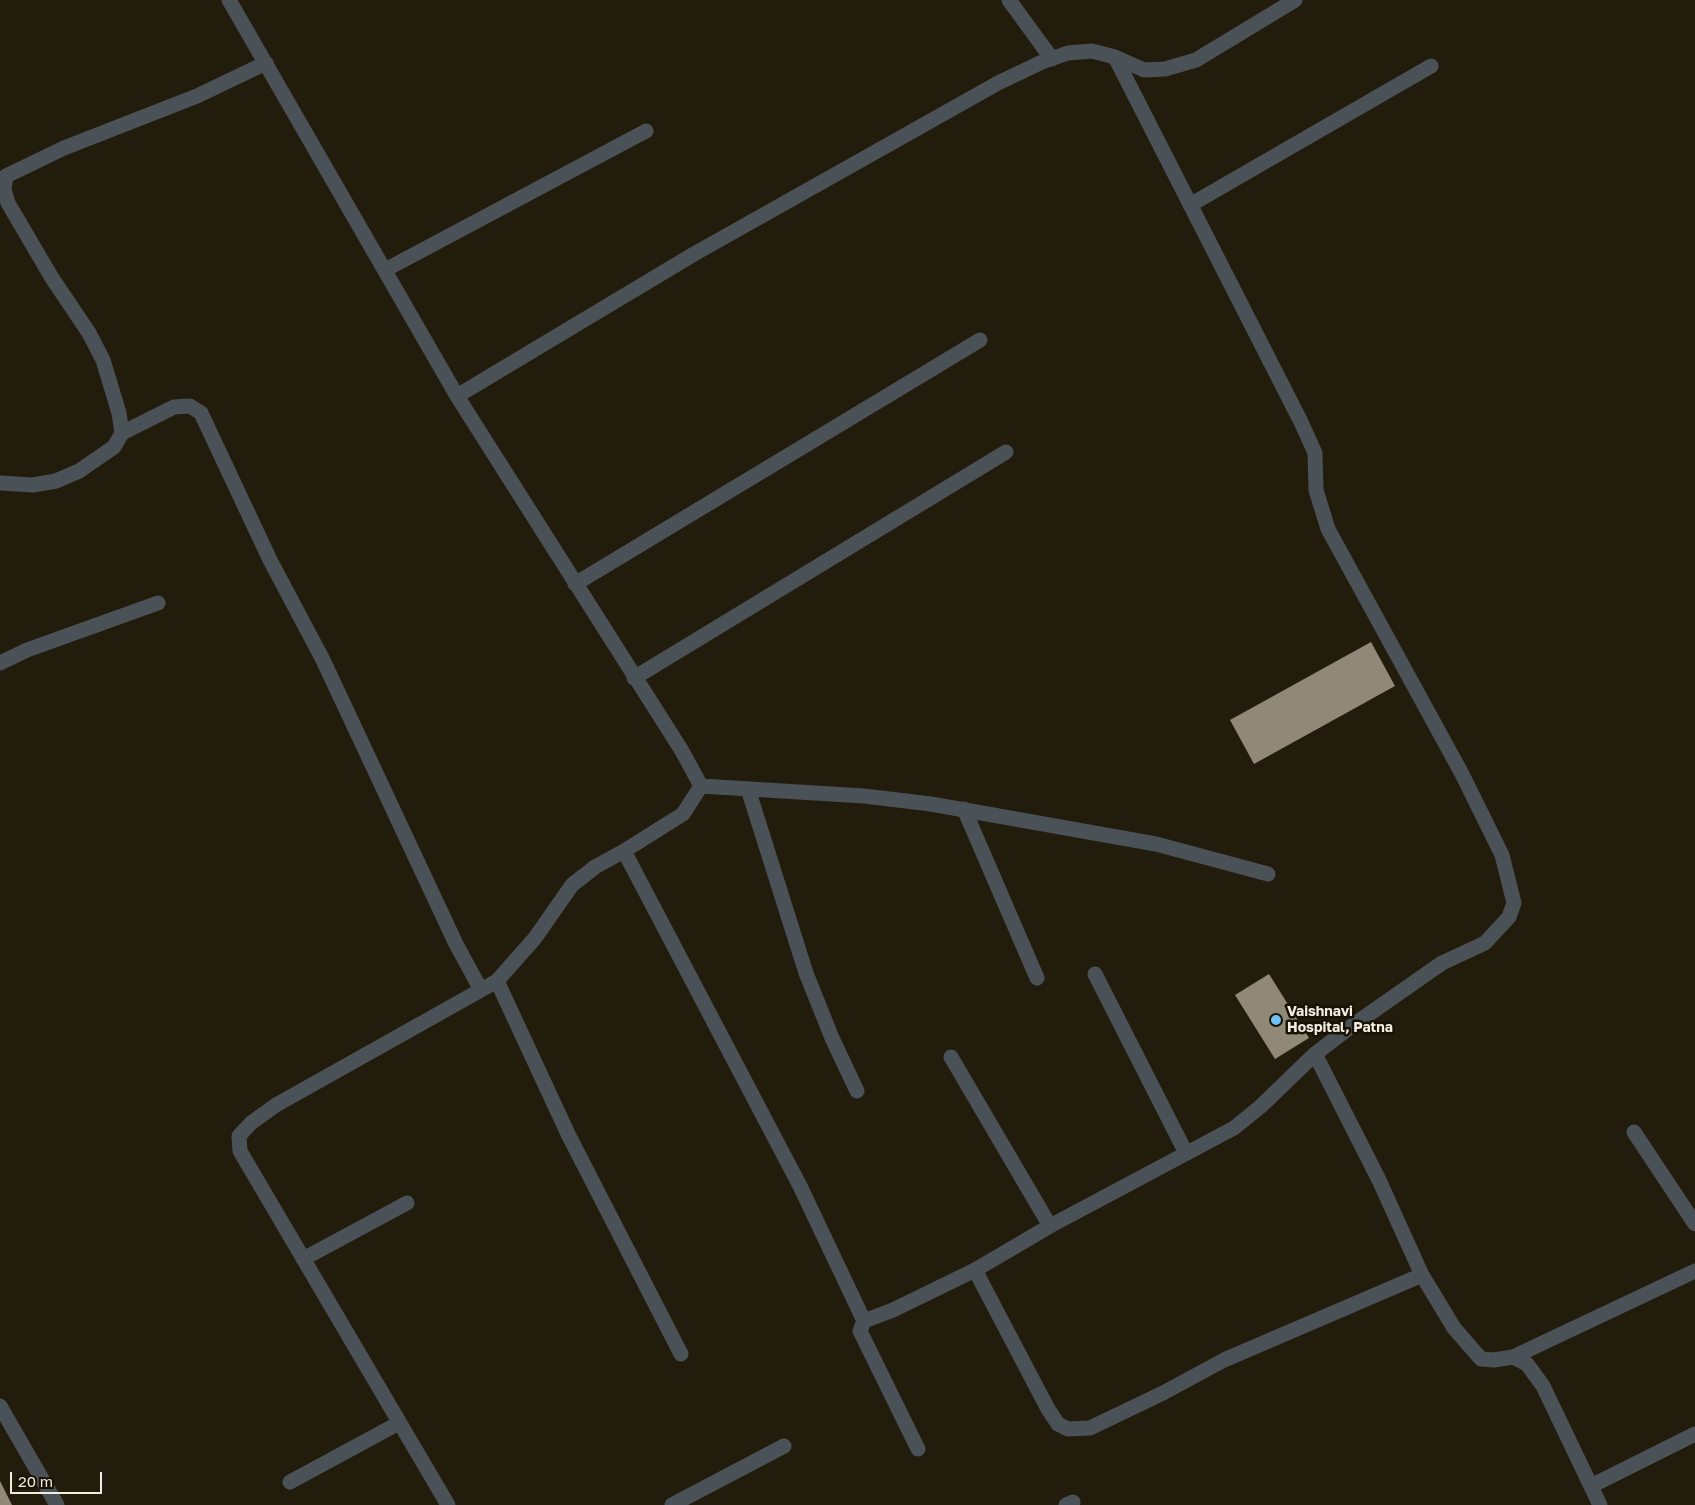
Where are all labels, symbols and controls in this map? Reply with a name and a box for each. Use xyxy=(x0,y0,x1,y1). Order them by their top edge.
place label: Vaishnavi Hospital, Patna xyxy=(1287,1004,1393,1036)
marker: Vaishnavi Hospital, Patna xyxy=(1269,1013,1283,1027)
scale bar xyxy=(12,1462,105,1494)
text: 20 m xyxy=(18,1472,53,1490)

